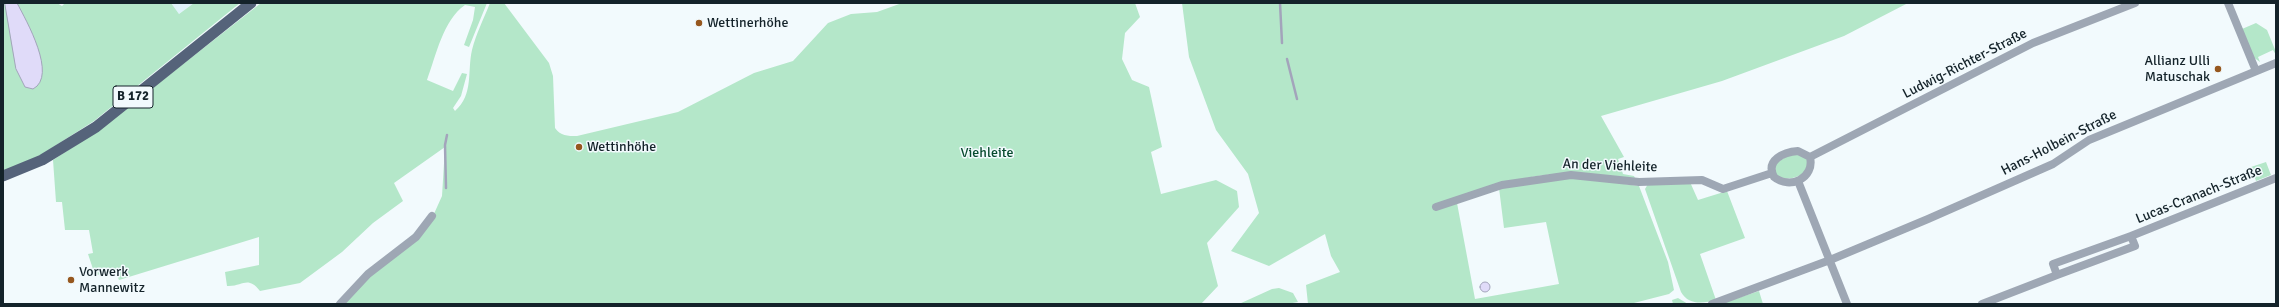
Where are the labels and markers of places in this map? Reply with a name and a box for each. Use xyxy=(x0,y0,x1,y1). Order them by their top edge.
place label: Wettinerhöhe xyxy=(707,15,788,31)
marker: Wettinerhöhe xyxy=(694,18,704,28)
place label: Allianz Ulli Matuschak xyxy=(2145,53,2210,86)
marker: Allianz Ulli Matuschak xyxy=(2213,64,2223,74)
place label: Wettinhöhe xyxy=(587,139,656,155)
marker: Wettinhöhe xyxy=(574,142,584,152)
place label: Vorwerk Mannewitz xyxy=(79,264,145,296)
marker: Vorwerk Mannewitz xyxy=(66,275,76,285)

